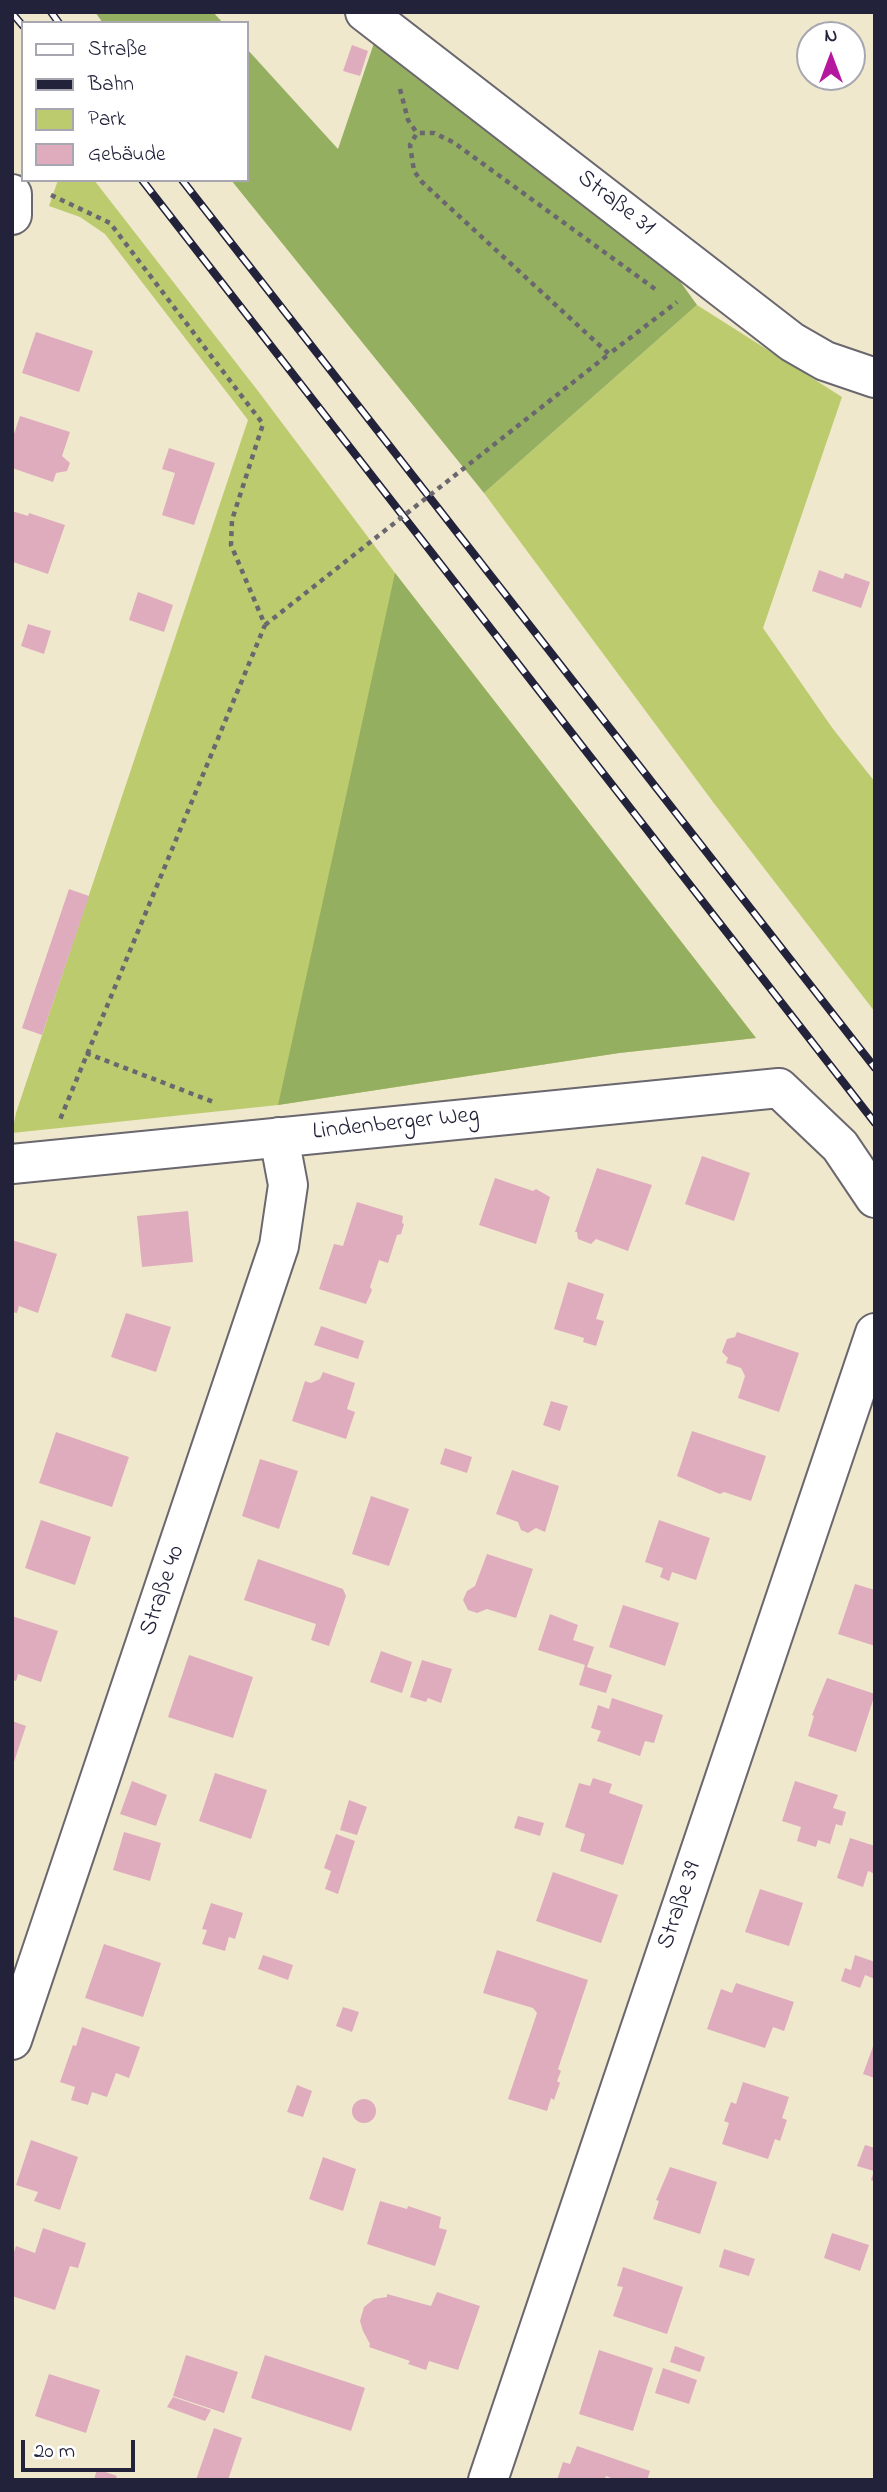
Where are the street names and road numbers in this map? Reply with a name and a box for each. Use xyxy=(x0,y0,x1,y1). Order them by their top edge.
street label: Straße 31 xyxy=(570,165,660,243)
street label: Lindenberger Weg xyxy=(311,1102,481,1148)
street label: Straße 40 xyxy=(135,1542,193,1640)
street label: Straße 39 xyxy=(653,1859,709,1953)

